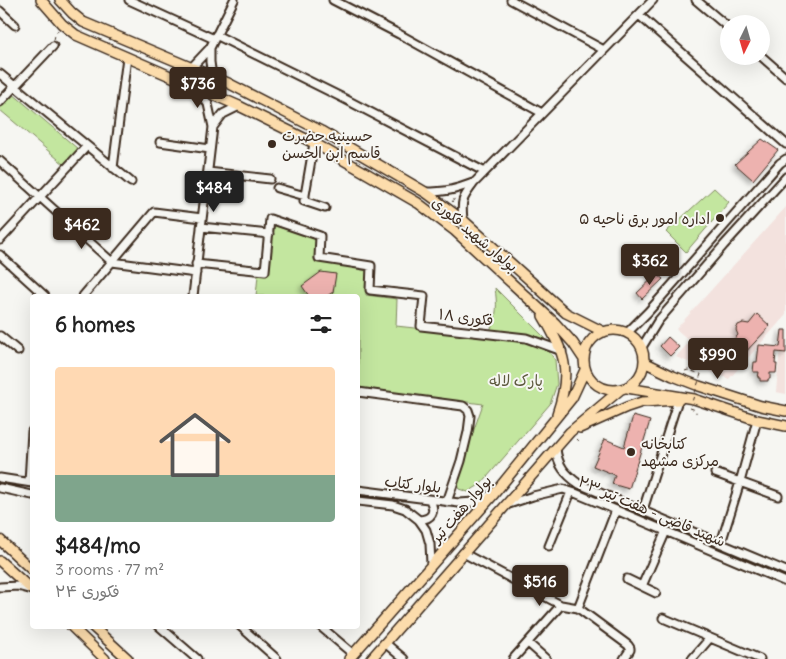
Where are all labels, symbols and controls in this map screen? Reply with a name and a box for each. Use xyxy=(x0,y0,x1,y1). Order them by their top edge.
north arrow xyxy=(720,15,770,65)
map controls xyxy=(720,15,770,65)
pin: $736 xyxy=(168,66,228,109)
text: $736 xyxy=(180,73,216,93)
place label: حسینیه حضرت قاسم ابن الحسن xyxy=(282,126,381,165)
marker: حسینیه حضرت قاسم ابن الحسن xyxy=(266,138,278,150)
pin: $484 xyxy=(184,170,244,213)
text: $484 xyxy=(196,177,232,197)
street label: بولوار شهید فکوری xyxy=(427,192,522,276)
pin: $462 xyxy=(52,208,112,250)
place label: اداره امور برق ناحیه ۵ xyxy=(579,209,710,228)
marker: اداره امور برق ناحیه ۵ xyxy=(714,212,726,224)
text: $462 xyxy=(64,214,100,234)
pin: $362 xyxy=(620,244,680,286)
text: $362 xyxy=(632,250,668,270)
street label: فکوری ١٨ xyxy=(437,304,495,330)
icon: filters xyxy=(307,310,335,338)
text: 6 homes xyxy=(55,311,135,338)
pin: $990 xyxy=(688,338,748,380)
text: $990 xyxy=(699,344,737,364)
park label: پارک لاله xyxy=(489,371,543,391)
icon: home xyxy=(150,400,240,490)
place label: کتابخانه مرکزی مشهد xyxy=(641,434,719,470)
marker: کتابخانه مرکزی مشهد xyxy=(625,446,637,458)
street label: بلوار کتاب xyxy=(384,471,442,497)
street label: بولوار هفت تیر xyxy=(425,471,496,549)
street label: شهید قاضی - هفت تیر ۲۳ xyxy=(575,471,728,552)
text: $484/mo xyxy=(55,532,141,559)
text: 3 rooms · 77 m² xyxy=(55,559,164,579)
pin: $516 xyxy=(510,564,570,607)
text: $516 xyxy=(523,571,557,591)
text: فکوری ۲۴ xyxy=(55,581,120,601)

